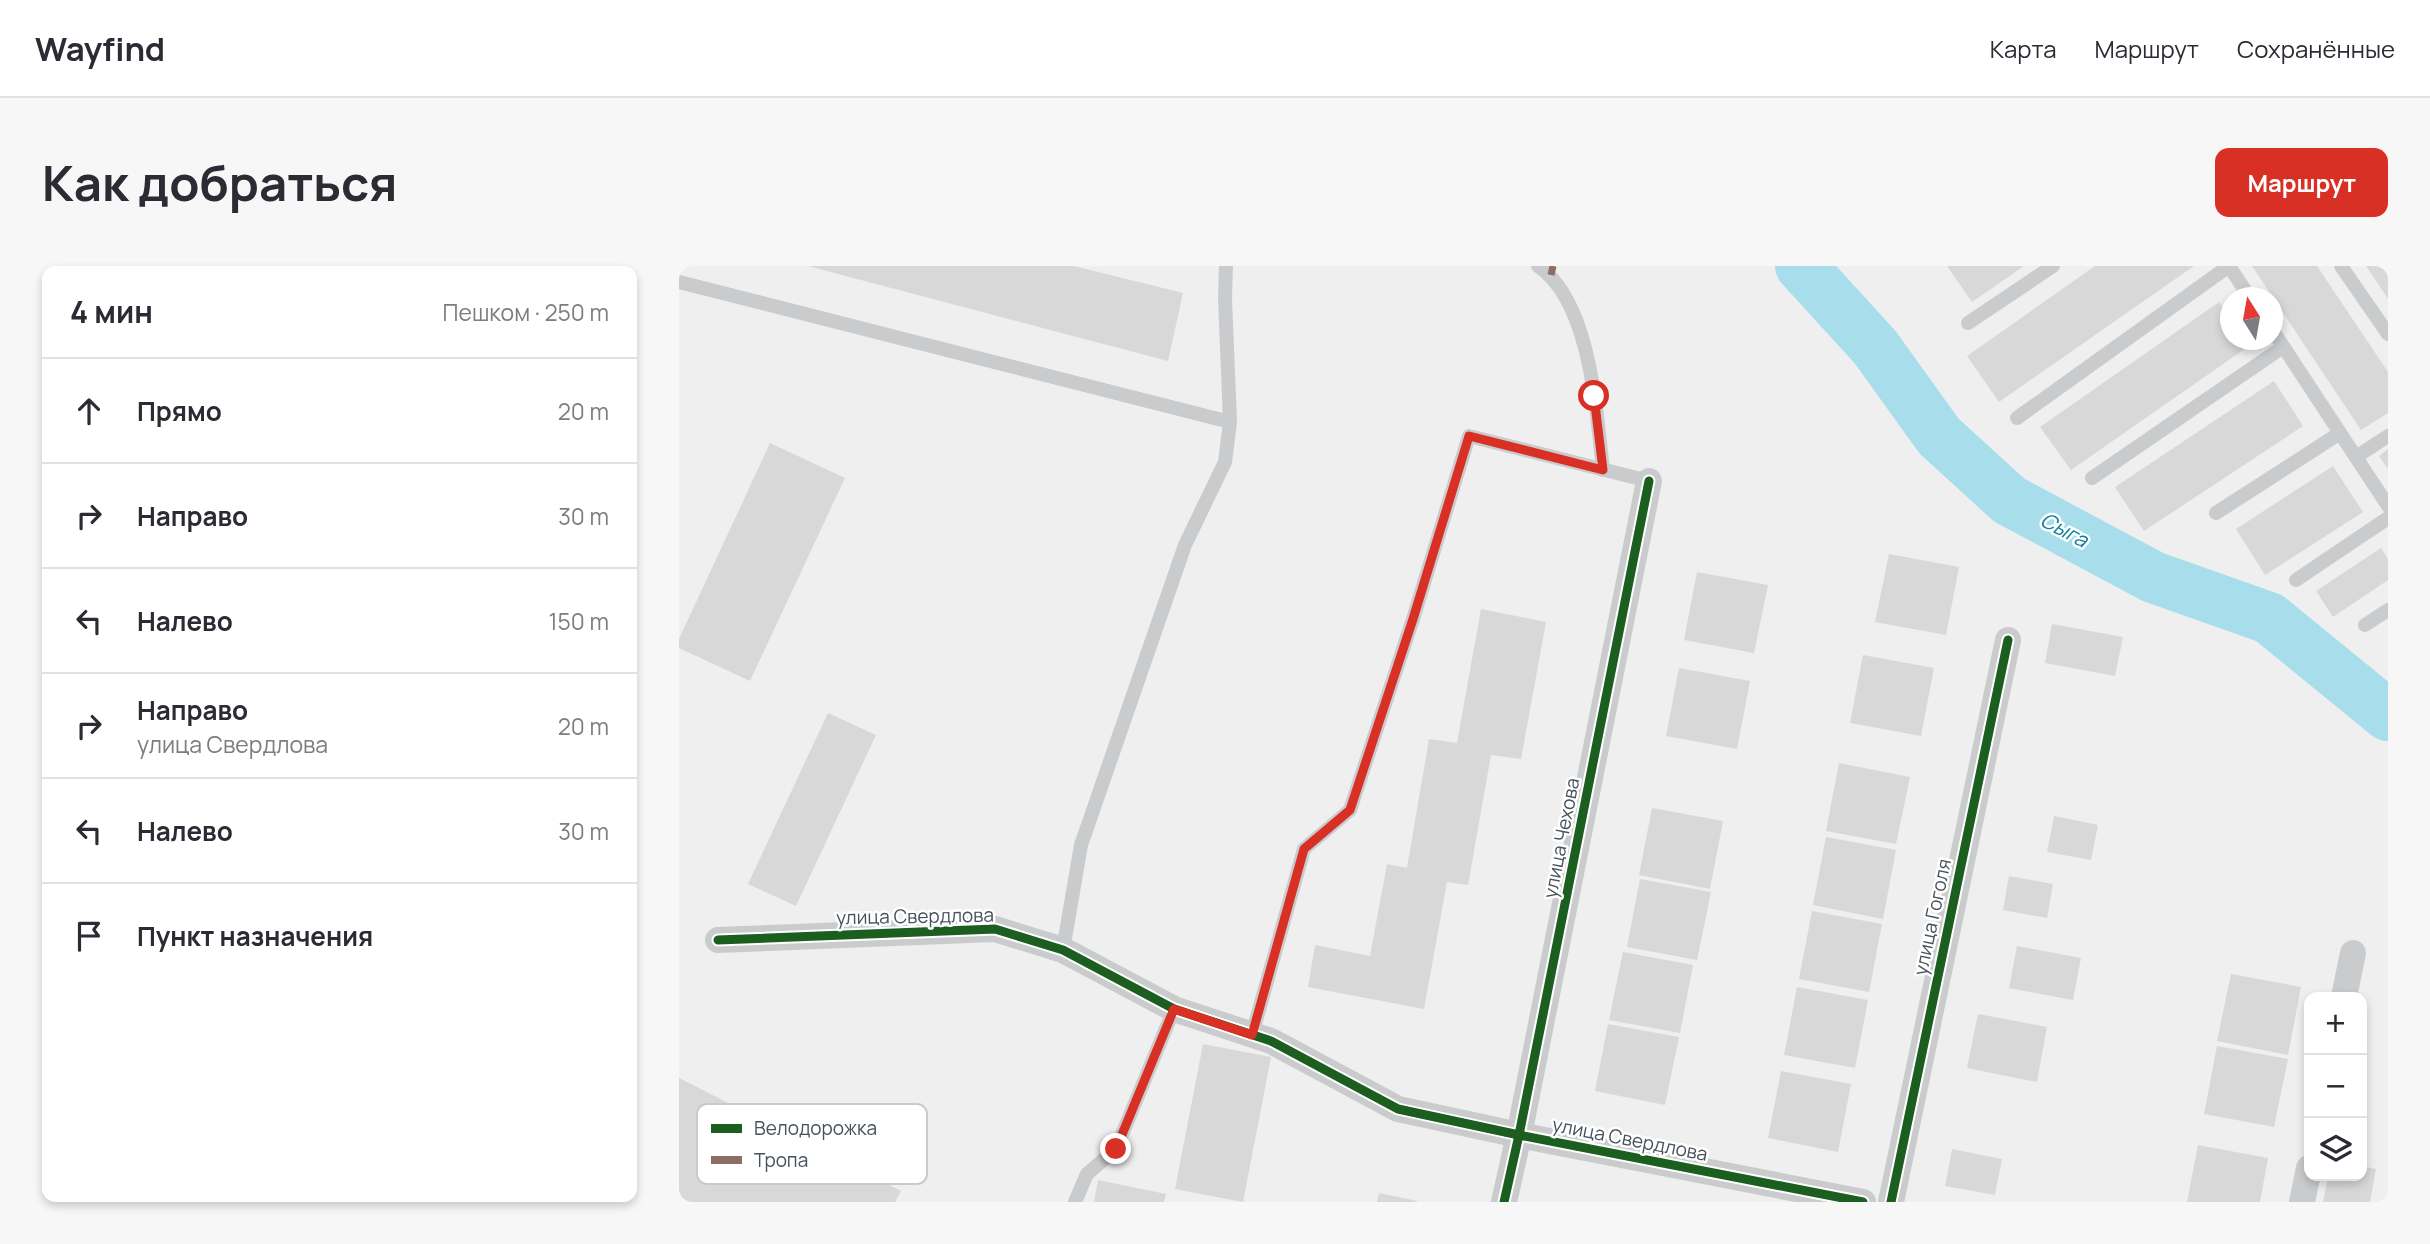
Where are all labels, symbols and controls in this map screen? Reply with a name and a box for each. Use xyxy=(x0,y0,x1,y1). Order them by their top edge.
text: Wayfind xyxy=(35,26,165,71)
text: Карта xyxy=(1990,32,2057,65)
text: Маршрут xyxy=(2095,32,2199,65)
text: Сохранённые xyxy=(2237,32,2395,65)
button: Маршрут xyxy=(2215,148,2388,217)
text: Как добраться xyxy=(42,149,397,216)
north arrow xyxy=(2220,287,2283,350)
text: 4 мин xyxy=(70,291,153,332)
text: Пешком · 250 m xyxy=(443,296,609,328)
route start xyxy=(1578,380,1609,411)
icon: ahead xyxy=(70,392,108,430)
text: Прямо xyxy=(137,393,222,429)
text: 20 m xyxy=(558,395,609,427)
icon: right xyxy=(70,497,108,535)
text: Направо xyxy=(137,498,248,534)
text: 30 m xyxy=(558,500,609,532)
water label: Сыга xyxy=(2036,505,2094,554)
icon: left xyxy=(70,602,108,640)
text: Налево xyxy=(137,603,233,639)
text: 150 m xyxy=(549,605,609,637)
text: Направо xyxy=(137,692,248,728)
icon: right xyxy=(70,707,108,745)
text: 20 m xyxy=(558,710,609,742)
text: улица Свердлова xyxy=(137,728,328,760)
street label: улица Чехова xyxy=(1537,776,1585,900)
icon: left xyxy=(70,812,108,850)
text: Налево xyxy=(137,813,233,849)
text: 30 m xyxy=(558,815,609,847)
street label: улица Гоголя xyxy=(1907,856,1957,978)
street label: улица Свердлова xyxy=(836,902,994,930)
icon: arrive xyxy=(70,917,108,955)
text: Пункт назначения xyxy=(137,918,373,954)
map controls xyxy=(2304,992,2367,1181)
button: + xyxy=(2304,992,2367,1055)
button: − xyxy=(2304,1055,2367,1118)
legend xyxy=(697,1104,927,1184)
street label: улица Свердлова xyxy=(1550,1111,1710,1167)
text: Велодорожка xyxy=(754,1115,877,1141)
button: layers xyxy=(2304,1118,2367,1181)
route end xyxy=(1100,1133,1131,1164)
text: Тропа xyxy=(754,1147,808,1173)

